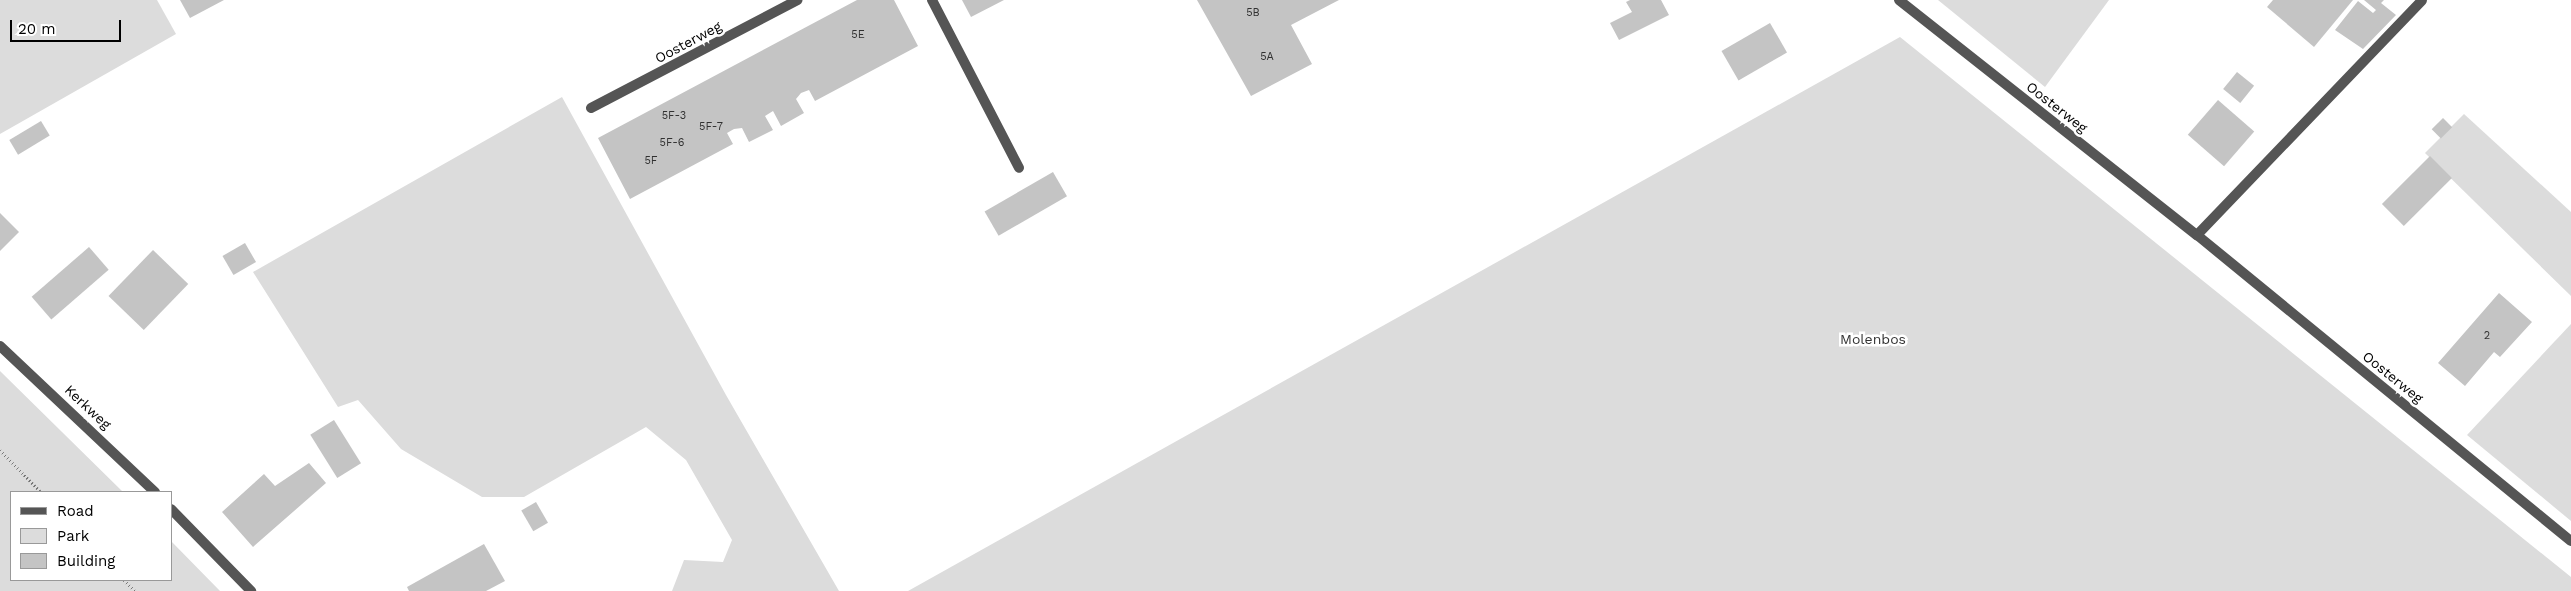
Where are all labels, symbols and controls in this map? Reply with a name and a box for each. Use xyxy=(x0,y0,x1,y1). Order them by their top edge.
house number: 5B xyxy=(1246,6,1260,20)
scale bar xyxy=(12,10,124,42)
street label: Oosterweg xyxy=(652,17,724,67)
text: 20 m xyxy=(18,20,56,38)
house number: 5E xyxy=(851,28,865,42)
house number: 5A xyxy=(1260,50,1274,64)
street label: Oosterweg xyxy=(2023,78,2091,136)
house number: 5F-3 xyxy=(662,109,686,123)
house number: 5F-7 xyxy=(699,120,723,134)
house number: 5F-6 xyxy=(660,136,684,150)
house number: 5F xyxy=(644,154,658,168)
house number: 2 xyxy=(2484,329,2490,343)
park label: Molenbos xyxy=(1840,331,1906,347)
street label: Oosterweg xyxy=(2359,348,2427,406)
street label: Kerkweg xyxy=(61,381,115,433)
legend xyxy=(10,491,172,581)
text: Road xyxy=(57,502,94,520)
text: Park xyxy=(57,527,89,545)
text: Building xyxy=(57,552,115,570)

